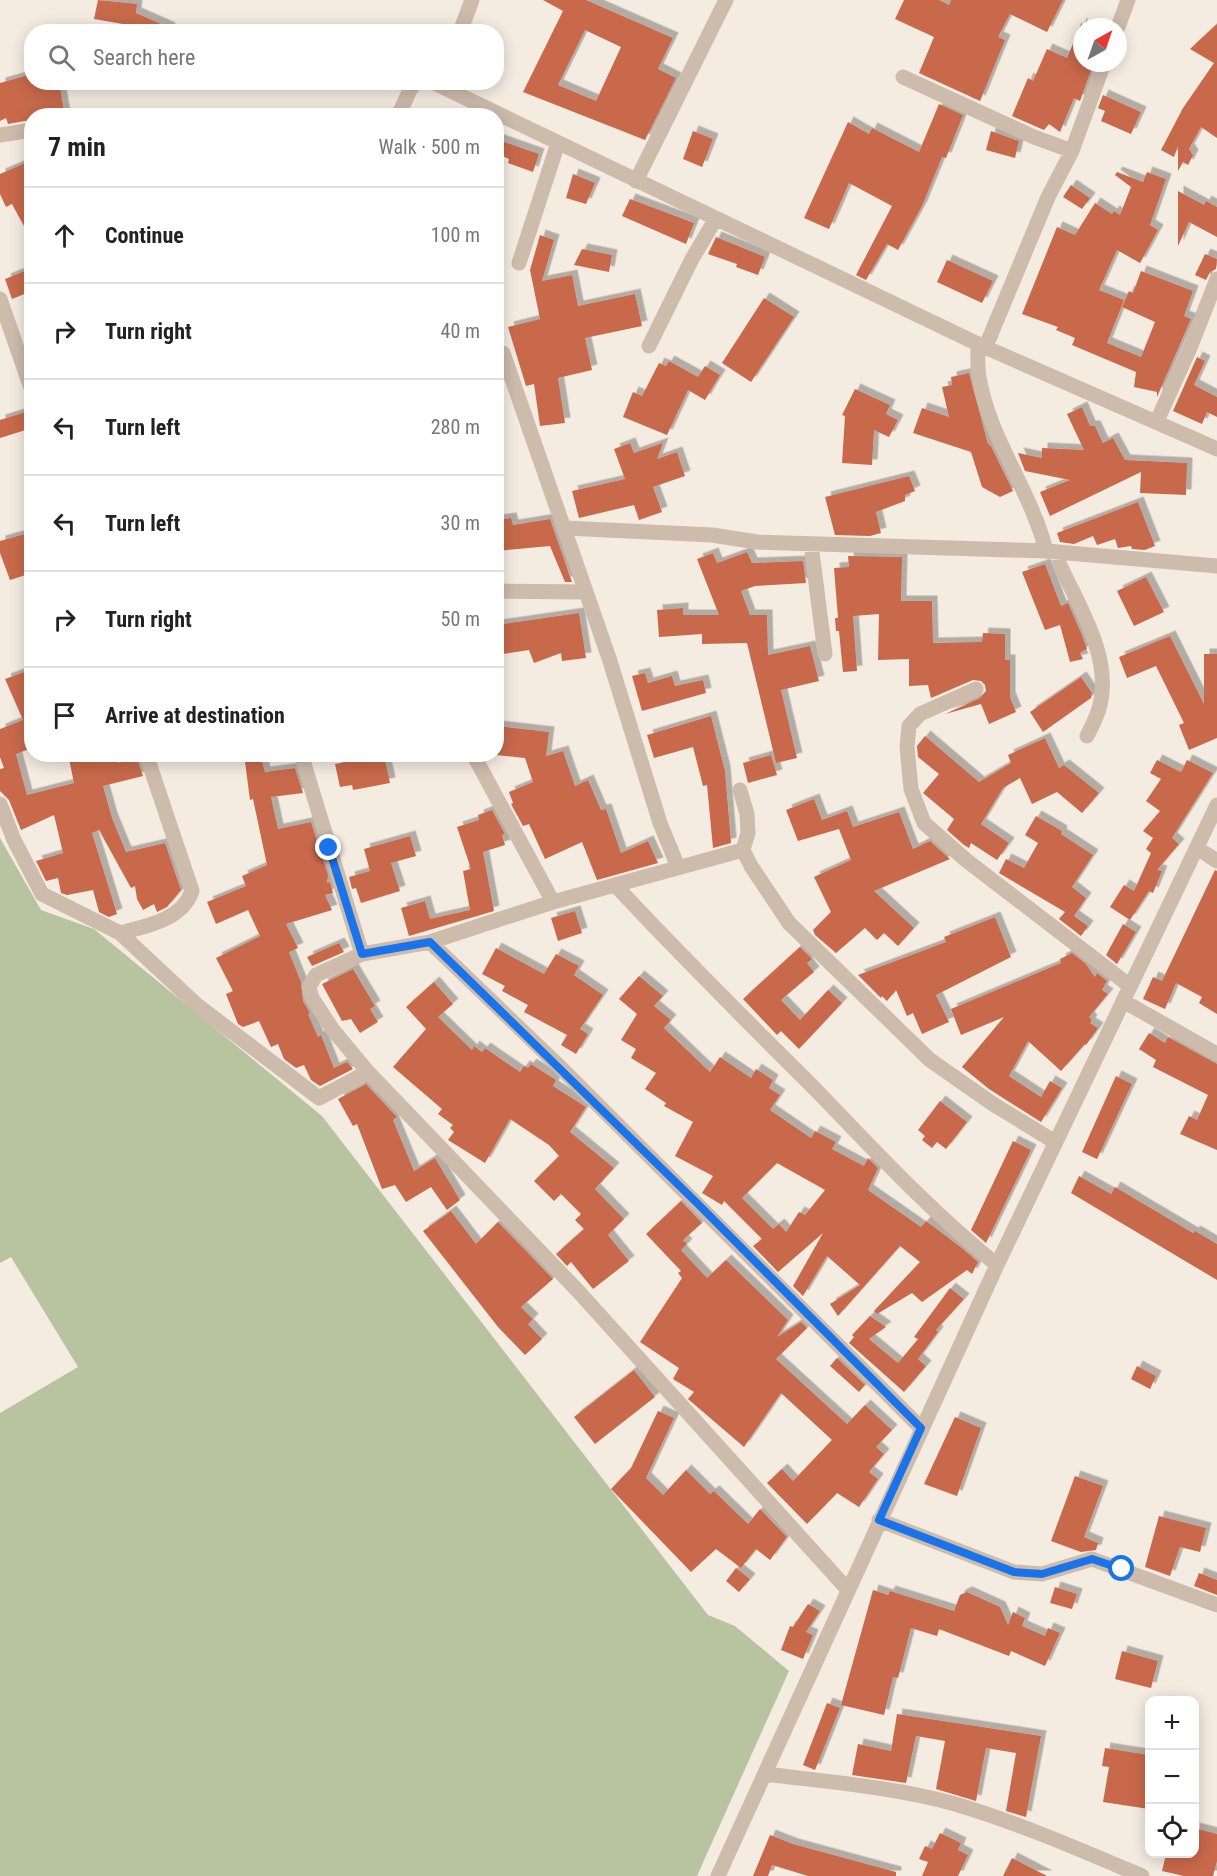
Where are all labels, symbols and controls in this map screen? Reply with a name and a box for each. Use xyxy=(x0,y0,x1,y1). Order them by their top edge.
north arrow xyxy=(1073,18,1127,72)
search box xyxy=(24,24,504,90)
icon: search xyxy=(45,41,78,74)
text: Search here xyxy=(93,45,195,70)
text: 7 min xyxy=(48,132,106,162)
text: Walk · 500 m xyxy=(379,135,480,159)
icon: ahead xyxy=(48,219,81,252)
text: Continue xyxy=(105,223,184,248)
text: 100 m xyxy=(431,223,480,247)
icon: right xyxy=(48,315,81,348)
text: Turn right xyxy=(105,319,192,344)
text: 40 m xyxy=(441,319,480,343)
icon: left xyxy=(48,411,81,444)
text: Turn left xyxy=(105,415,180,440)
text: 280 m xyxy=(431,415,480,439)
icon: left xyxy=(48,507,81,540)
text: Turn left xyxy=(105,511,180,536)
text: 30 m xyxy=(441,511,480,535)
icon: right xyxy=(48,603,81,636)
text: Turn right xyxy=(105,607,192,632)
text: 50 m xyxy=(441,607,480,631)
icon: arrive xyxy=(48,699,81,732)
text: Arrive at destination xyxy=(105,703,285,728)
route end xyxy=(315,834,341,860)
route start xyxy=(1108,1555,1134,1581)
map controls xyxy=(1145,1696,1199,1858)
button: + xyxy=(1145,1696,1199,1750)
button: − xyxy=(1145,1750,1199,1804)
button: locate xyxy=(1145,1804,1199,1858)

